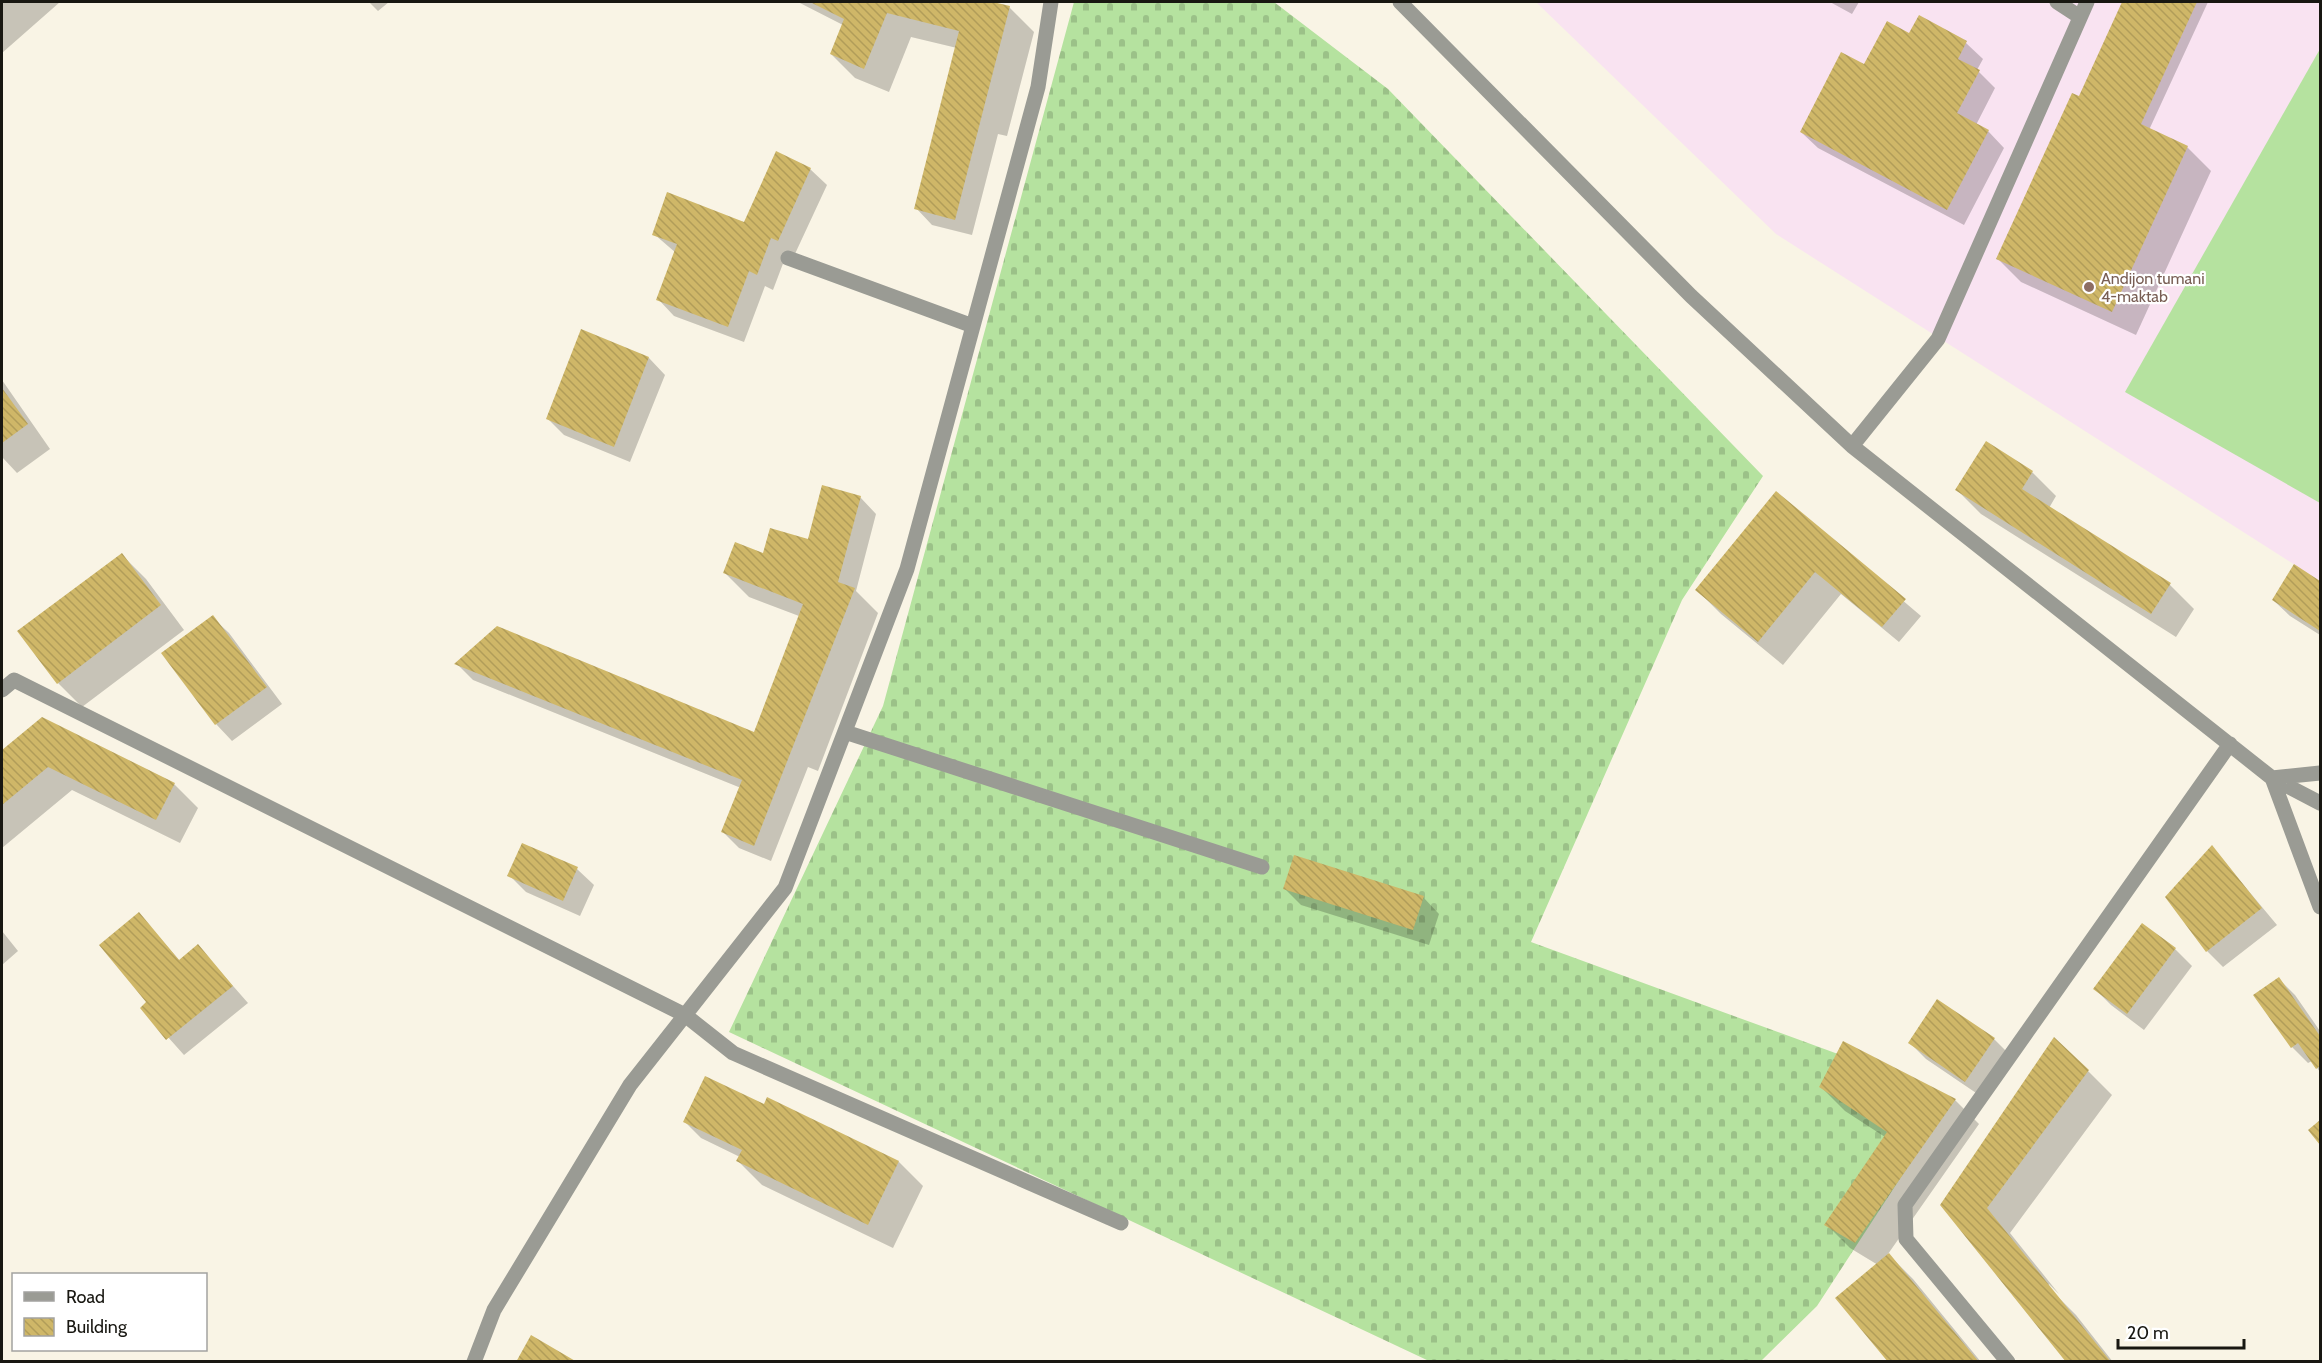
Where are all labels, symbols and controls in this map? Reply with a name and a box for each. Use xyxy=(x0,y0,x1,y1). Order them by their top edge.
place label: Andijon tumani 4-maktab xyxy=(2101,269,2205,306)
marker: Andijon tumani 4-maktab xyxy=(2082,280,2096,294)
legend xyxy=(12,1273,207,1351)
text: Road xyxy=(66,1286,105,1308)
scale bar xyxy=(2118,1312,2244,1350)
text: Building xyxy=(66,1316,128,1338)
text: 20 m xyxy=(2127,1322,2169,1344)

